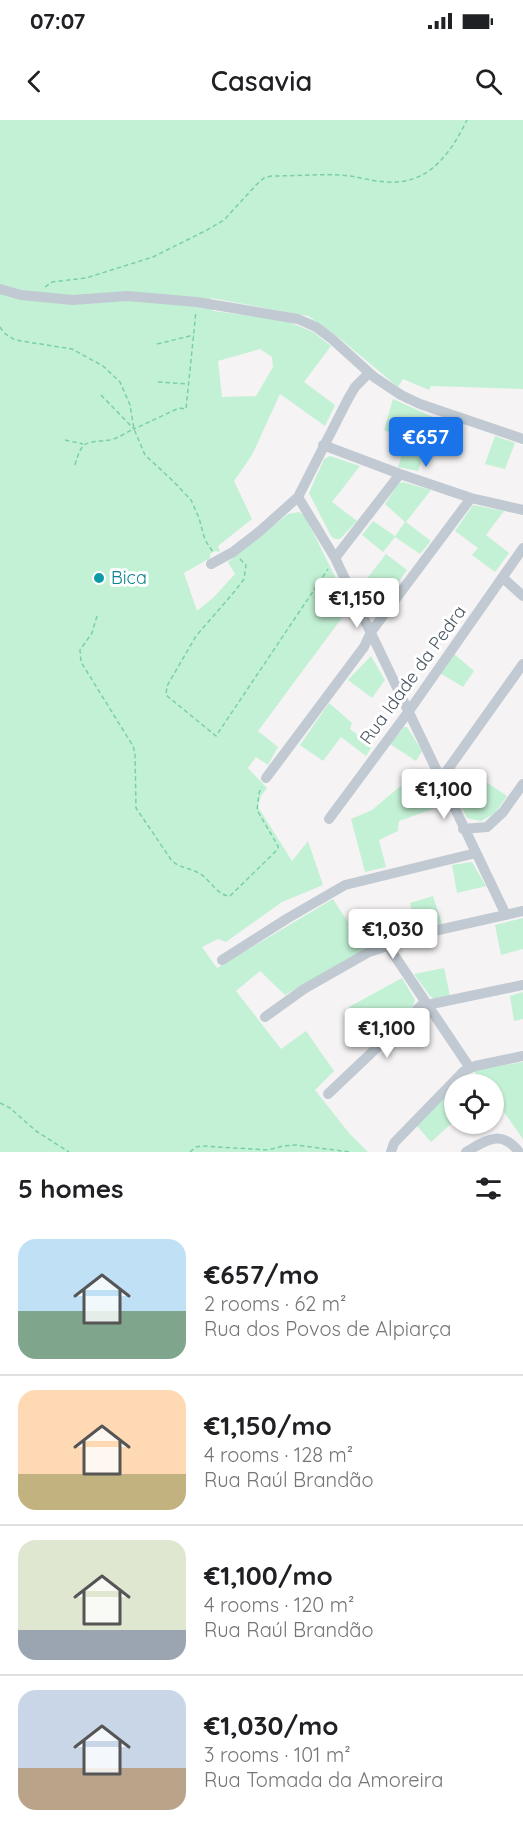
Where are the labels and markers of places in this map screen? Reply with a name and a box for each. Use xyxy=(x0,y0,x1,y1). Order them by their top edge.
pin: €657 xyxy=(390,417,462,468)
place label: Bica xyxy=(111,566,147,589)
marker: Bica xyxy=(92,571,106,585)
pin: €1,150 xyxy=(308,578,406,629)
pin: €1,100 xyxy=(395,769,493,820)
pin: €1,030 xyxy=(344,909,442,960)
pin: €1,100 xyxy=(338,1008,436,1059)

